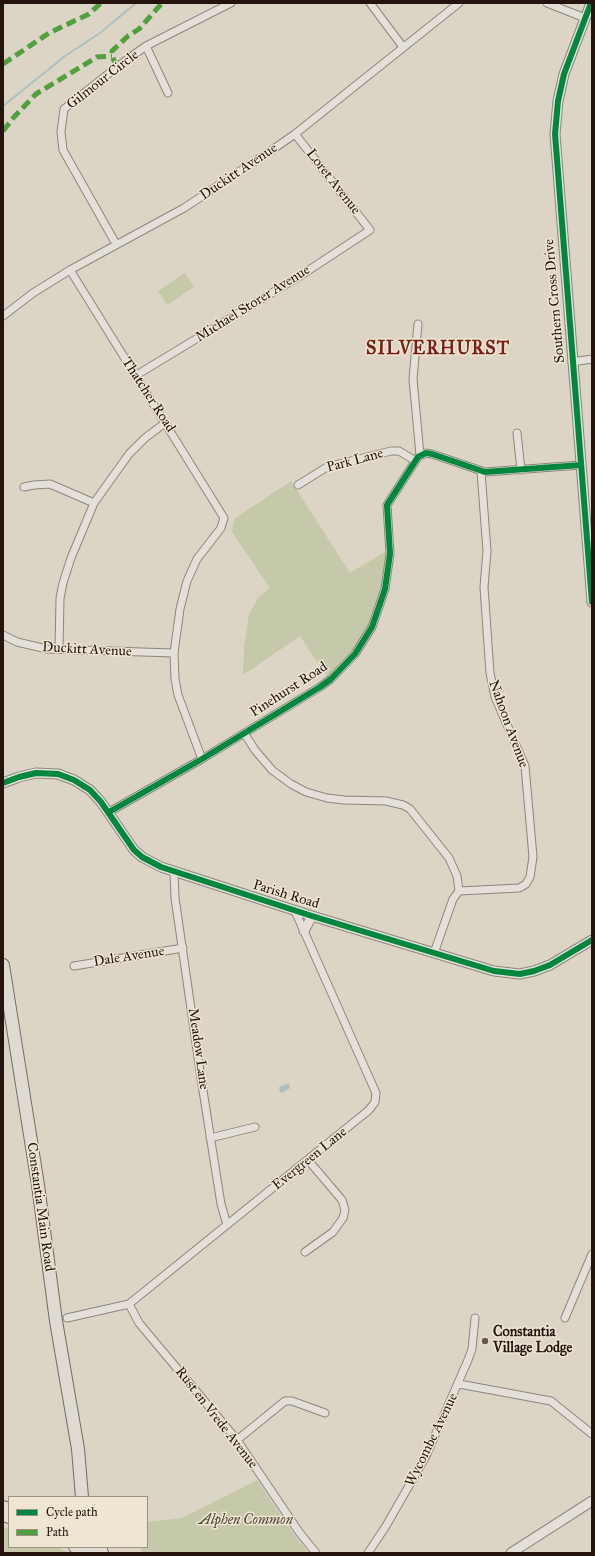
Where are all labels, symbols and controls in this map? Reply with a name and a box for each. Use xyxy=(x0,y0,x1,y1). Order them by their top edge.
street label: Gilmour Circle xyxy=(64,47,142,113)
street label: Duckitt Avenue xyxy=(197,140,281,204)
street label: Loret Avenue xyxy=(302,146,364,218)
street label: Southern Cross Drive xyxy=(541,238,569,364)
street label: Michael Storer Avenue xyxy=(193,262,313,346)
district label: SILVERHURST xyxy=(366,339,510,361)
street label: Thatcher Road xyxy=(118,354,178,436)
street label: Park Lane xyxy=(325,445,385,477)
street label: Duckitt Avenue xyxy=(42,639,132,661)
street label: Pinehurst Road xyxy=(247,659,331,721)
street label: Nahoon Avenue xyxy=(484,678,532,770)
street label: Parish Road xyxy=(251,877,321,913)
street label: Dale Avenue xyxy=(92,943,166,971)
street label: Meadow Lane xyxy=(184,1007,212,1091)
street label: Evergreen Lane xyxy=(269,1124,351,1194)
street label: Constantia Main Road xyxy=(23,1141,57,1273)
place label: Constantia Village Lodge xyxy=(493,1325,572,1358)
marker: Constantia Village Lodge xyxy=(480,1336,490,1346)
street label: Rust en Vrede Avenue xyxy=(171,1364,261,1472)
street label: Wycombe Avenue xyxy=(402,1390,462,1490)
legend xyxy=(8,1496,148,1548)
text: Cycle path xyxy=(46,1505,98,1519)
park label: Alphen Common xyxy=(199,1513,293,1529)
text: Path xyxy=(46,1525,69,1539)

